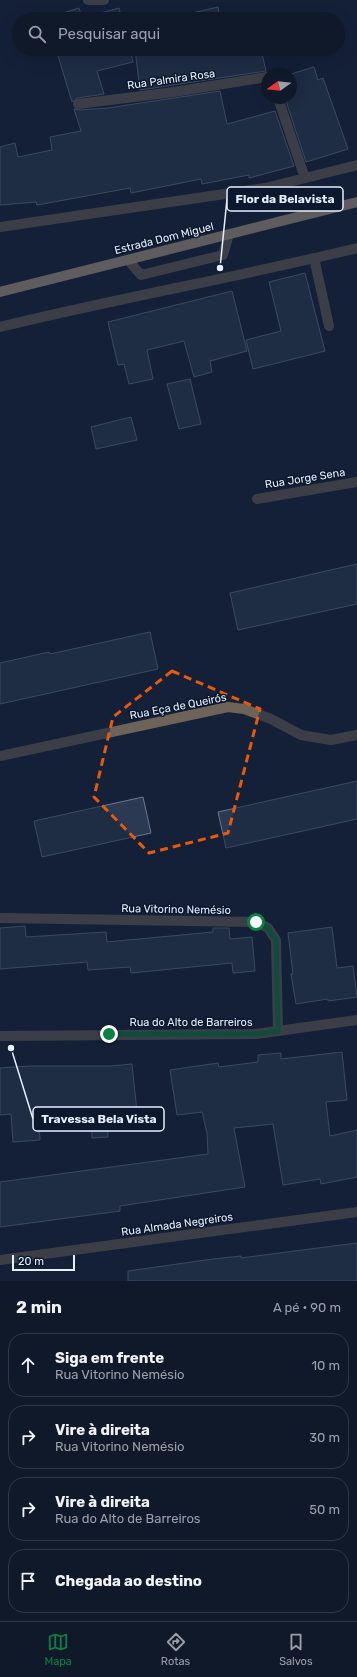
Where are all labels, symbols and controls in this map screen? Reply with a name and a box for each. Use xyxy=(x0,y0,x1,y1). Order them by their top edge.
search box xyxy=(12,12,345,56)
icon: search xyxy=(26,23,48,45)
text: Pesquisar aqui xyxy=(58,25,160,43)
street label: Rua Palmira Rosa xyxy=(126,67,216,92)
north arrow xyxy=(261,68,297,104)
callout: Flor da Belavista xyxy=(227,187,343,211)
text: Flor da Belavista xyxy=(236,192,334,206)
street label: Estrada Dom Miguel xyxy=(113,220,215,257)
street label: Rua Jorge Sena xyxy=(264,466,346,491)
street label: Rua Eça de Queirós xyxy=(129,691,228,722)
street label: Rua Vitorino Nemésio xyxy=(121,902,231,917)
route start xyxy=(247,913,265,931)
street label: Rua do Alto de Barreiros xyxy=(129,1016,253,1029)
route end xyxy=(100,1025,118,1043)
callout: Travessa Bela Vista xyxy=(33,1107,164,1131)
text: Travessa Bela Vista xyxy=(41,1112,157,1126)
street label: Rua Almada Negreiros xyxy=(120,1210,234,1239)
scale bar xyxy=(12,1253,75,1272)
text: 20 m xyxy=(18,1255,44,1268)
text: 2 min xyxy=(16,1297,62,1317)
text: A pé · 90 m xyxy=(273,1300,341,1315)
text: Siga em frente xyxy=(55,1349,164,1367)
icon: ahead xyxy=(17,1354,39,1376)
text: 10 m xyxy=(311,1358,340,1373)
text: Rua Vitorino Nemésio xyxy=(55,1367,185,1382)
text: Vire à direita xyxy=(55,1421,150,1439)
icon: right xyxy=(17,1426,39,1448)
text: 30 m xyxy=(309,1430,340,1445)
text: Rua Vitorino Nemésio xyxy=(55,1439,185,1454)
text: Vire à direita xyxy=(55,1493,150,1511)
icon: right xyxy=(17,1498,39,1520)
text: 50 m xyxy=(309,1502,340,1517)
text: Rua do Alto de Barreiros xyxy=(55,1511,200,1526)
icon: arrive xyxy=(17,1570,39,1592)
text: Chegada ao destino xyxy=(55,1572,202,1590)
tab: Mapa xyxy=(44,1631,72,1668)
tab: Rotas xyxy=(161,1631,190,1668)
tab: Salvos xyxy=(279,1631,313,1668)

